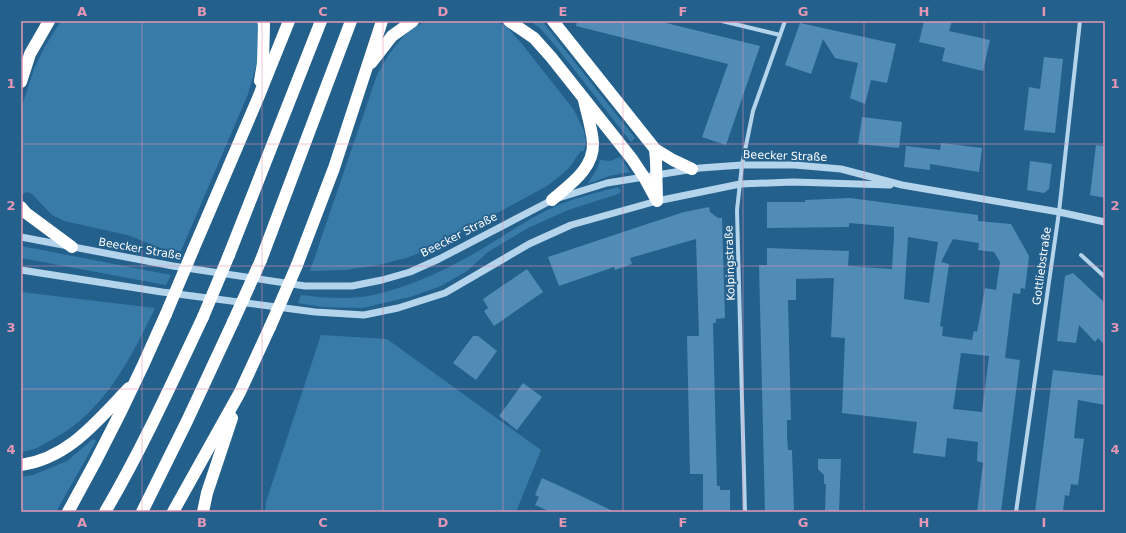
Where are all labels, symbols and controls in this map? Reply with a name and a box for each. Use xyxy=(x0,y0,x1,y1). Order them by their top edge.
text: A xyxy=(77,4,87,19)
text: B xyxy=(197,4,207,19)
text: C xyxy=(318,4,328,19)
text: D xyxy=(438,4,449,19)
text: E xyxy=(559,4,567,19)
text: F xyxy=(679,4,687,19)
text: G xyxy=(798,4,808,19)
text: H xyxy=(919,4,929,19)
text: I xyxy=(1042,4,1046,19)
text: 1 xyxy=(6,76,16,91)
text: 1 xyxy=(1110,76,1120,91)
street label: Beecker Straße xyxy=(743,148,828,164)
text: 2 xyxy=(6,198,16,213)
text: 2 xyxy=(1110,198,1120,213)
street label: Beecker Straße xyxy=(419,210,500,260)
street label: Kolpingstraße xyxy=(722,225,738,301)
street label: Gottliebstraße xyxy=(1030,226,1054,306)
street label: Beecker Straße xyxy=(97,235,183,263)
text: 3 xyxy=(6,320,16,335)
text: 3 xyxy=(1110,320,1120,335)
text: 4 xyxy=(6,442,16,457)
text: 4 xyxy=(1110,442,1120,457)
text: A xyxy=(77,515,87,530)
text: B xyxy=(197,515,207,530)
text: C xyxy=(318,515,328,530)
text: D xyxy=(438,515,449,530)
text: E xyxy=(559,515,567,530)
text: F xyxy=(679,515,687,530)
text: G xyxy=(798,515,808,530)
text: H xyxy=(919,515,929,530)
text: I xyxy=(1042,515,1046,530)

